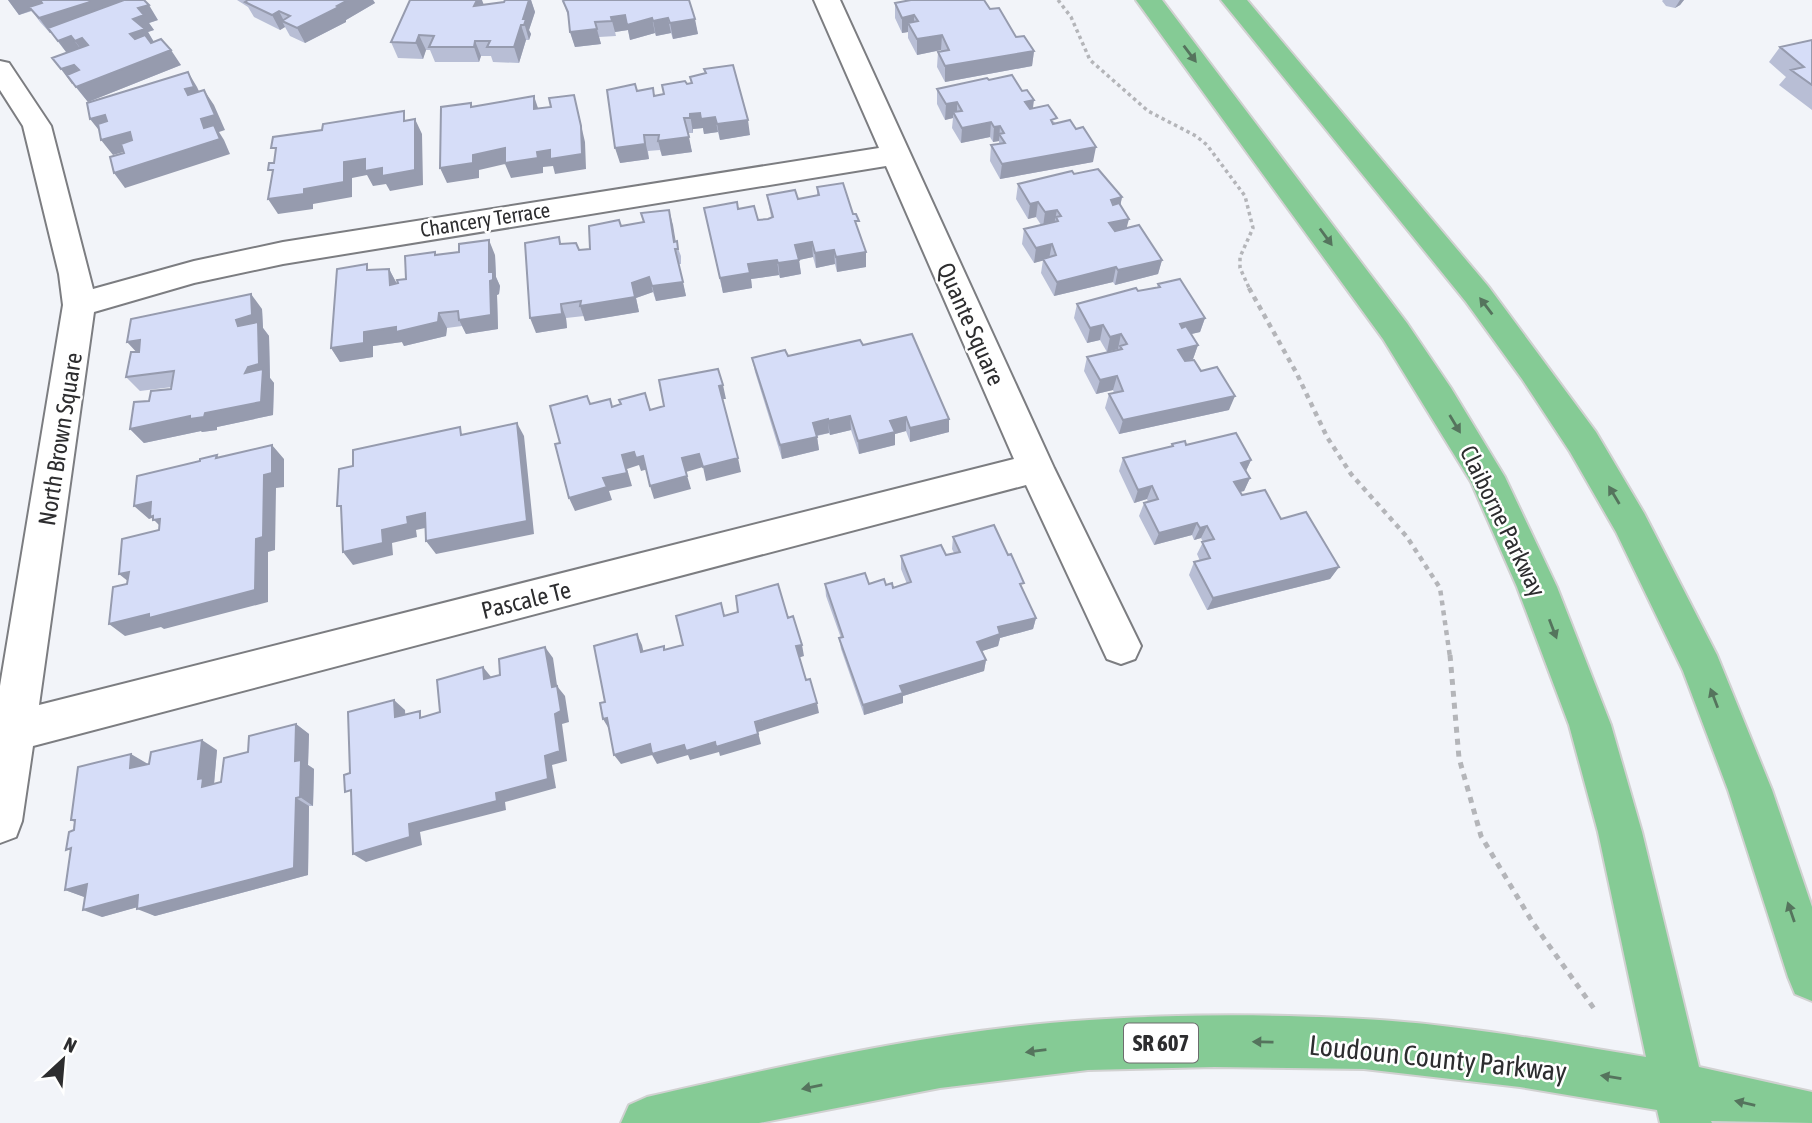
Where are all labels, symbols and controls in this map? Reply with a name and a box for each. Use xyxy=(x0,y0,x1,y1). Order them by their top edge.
one-way arrow xyxy=(1182,45,1197,63)
street label: Chancery Terrace xyxy=(418,197,552,241)
one-way arrow xyxy=(1319,228,1333,246)
street label: Quante Square xyxy=(932,258,1010,390)
one-way arrow xyxy=(1479,298,1494,316)
street label: North Brown Square xyxy=(33,350,87,528)
one-way arrow xyxy=(1449,414,1461,433)
street label: Claiborne Parkway xyxy=(1455,441,1551,601)
one-way arrow xyxy=(1607,485,1620,504)
street label: Pascale Te xyxy=(478,576,574,624)
one-way arrow xyxy=(1547,618,1558,639)
one-way arrow xyxy=(1709,688,1720,709)
one-way arrow xyxy=(1785,902,1796,923)
road number: SR 607 xyxy=(1124,1024,1198,1062)
north arrow xyxy=(28,1025,98,1095)
street label: Loudoun County Parkway xyxy=(1308,1029,1568,1087)
text: N xyxy=(61,1032,80,1057)
one-way arrow xyxy=(1252,1037,1274,1048)
one-way arrow xyxy=(1025,1046,1047,1057)
one-way arrow xyxy=(1600,1071,1622,1082)
one-way arrow xyxy=(801,1081,823,1092)
one-way arrow xyxy=(1734,1097,1756,1108)

